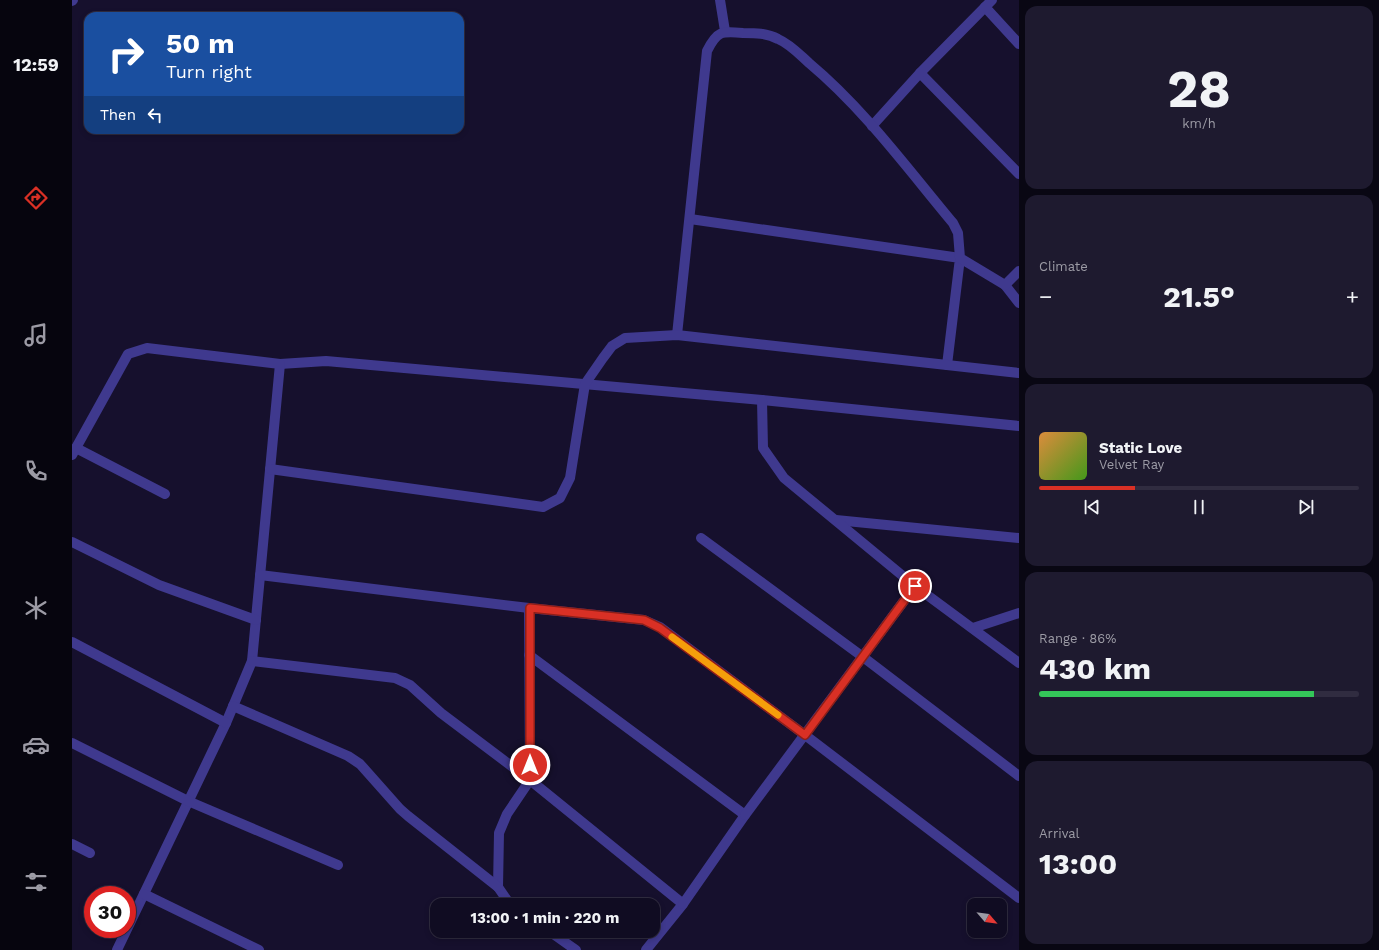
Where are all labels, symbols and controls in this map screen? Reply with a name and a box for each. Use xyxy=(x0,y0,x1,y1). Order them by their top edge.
text: 50 m xyxy=(166,27,235,60)
icon: right xyxy=(100,28,152,80)
text: 12:59 xyxy=(13,54,59,75)
text: 28 xyxy=(1167,59,1231,120)
text: Turn right xyxy=(166,61,252,82)
icon: left xyxy=(144,104,166,126)
text: Then xyxy=(100,106,136,124)
text: km/h xyxy=(1182,116,1216,131)
icon: directions xyxy=(22,184,50,212)
text: Climate xyxy=(1039,259,1088,274)
text: 21.5° xyxy=(1163,279,1235,314)
text: − xyxy=(1039,284,1052,309)
text: + xyxy=(1346,284,1359,309)
icon: music xyxy=(22,321,50,349)
text: Static Love xyxy=(1099,439,1182,457)
icon: phone xyxy=(22,457,50,485)
text: Velvet Ray xyxy=(1099,457,1164,472)
icon: previous xyxy=(1081,496,1103,518)
icon: pause xyxy=(1188,496,1210,518)
icon: next xyxy=(1295,496,1317,518)
pin xyxy=(898,569,932,603)
icon: arrive xyxy=(904,575,926,597)
icon: climate xyxy=(22,594,50,622)
text: Range · 86% xyxy=(1039,631,1116,646)
text: 430 km xyxy=(1039,651,1151,686)
icon: car xyxy=(22,731,50,759)
position arrow xyxy=(509,744,551,786)
text: Arrival xyxy=(1039,826,1080,841)
text: 13:00 xyxy=(1039,846,1117,881)
icon: filters xyxy=(22,868,50,896)
speed limit sign: 30 xyxy=(84,886,136,938)
north arrow xyxy=(967,898,1007,938)
map controls xyxy=(967,898,1007,938)
text: 13:00 · 1 min · 220 m xyxy=(471,909,619,927)

